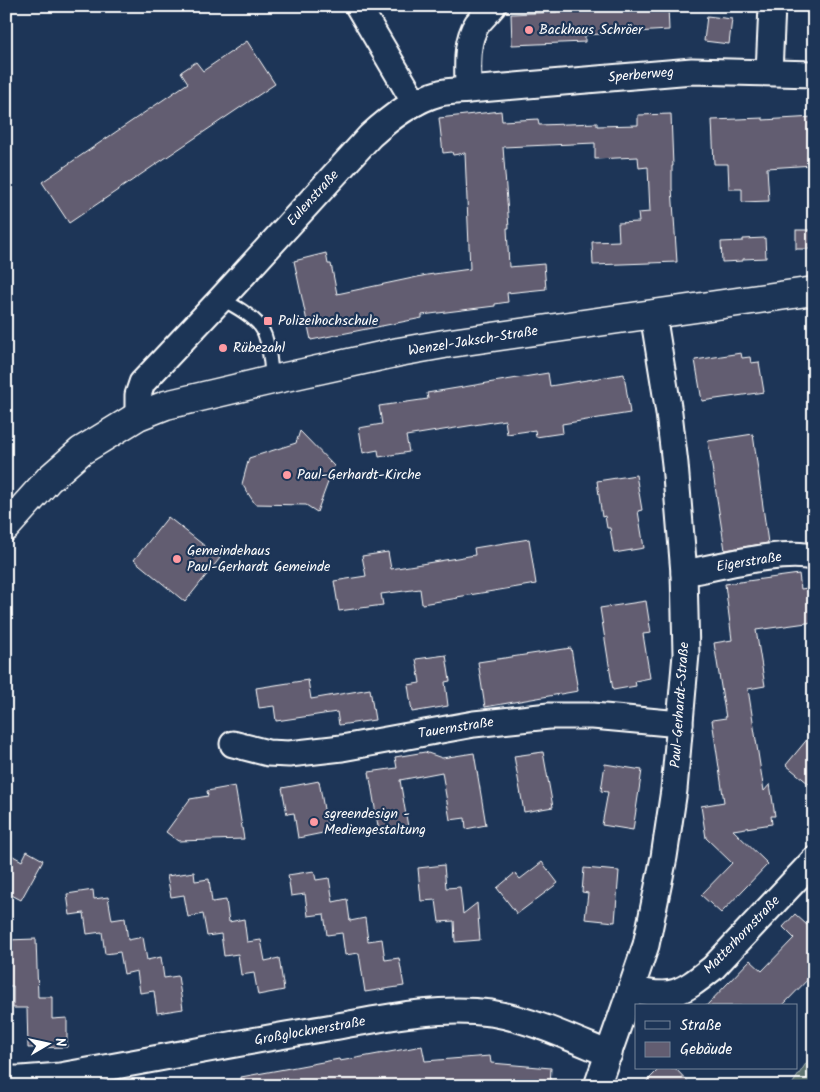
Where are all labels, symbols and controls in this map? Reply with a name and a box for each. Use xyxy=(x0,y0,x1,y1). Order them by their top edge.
place label: Backhaus Schröer xyxy=(539,19,644,41)
marker: Backhaus Schröer xyxy=(523,24,535,36)
street label: Sperberweg xyxy=(607,61,675,89)
street label: Eulenstraße xyxy=(282,164,345,231)
place label: Polizeihochschule xyxy=(278,310,379,332)
marker: Polizeihochschule xyxy=(262,315,274,327)
street label: Wenzel-Jaksch-Straße xyxy=(406,320,540,362)
place label: Rübezahl xyxy=(233,337,286,359)
marker: Rübezahl xyxy=(217,342,229,354)
place label: Paul-Gerhardt-Kirche xyxy=(297,464,422,486)
marker: Paul-Gerhardt-Kirche xyxy=(281,469,293,481)
place label: Gemeindehaus Paul-Gerhardt Gemeinde xyxy=(187,540,331,578)
street label: Eigerstraße xyxy=(715,546,784,578)
marker: Gemeindehaus Paul-Gerhardt Gemeinde xyxy=(171,553,183,565)
street label: Paul-Gerhardt-Straße xyxy=(665,641,695,769)
street label: Tauernstraße xyxy=(417,711,496,745)
place label: sgreendesign - Mediengestaltung xyxy=(324,803,426,841)
marker: sgreendesign - Mediengestaltung xyxy=(308,816,320,828)
street label: Matterhornstraße xyxy=(699,890,786,979)
legend xyxy=(635,1004,798,1070)
street label: Großglocknerstraße xyxy=(253,1010,368,1052)
text: Straße xyxy=(680,1014,722,1038)
north arrow xyxy=(22,1020,72,1070)
text: N xyxy=(48,1036,71,1048)
text: Gebäude xyxy=(680,1038,733,1062)

